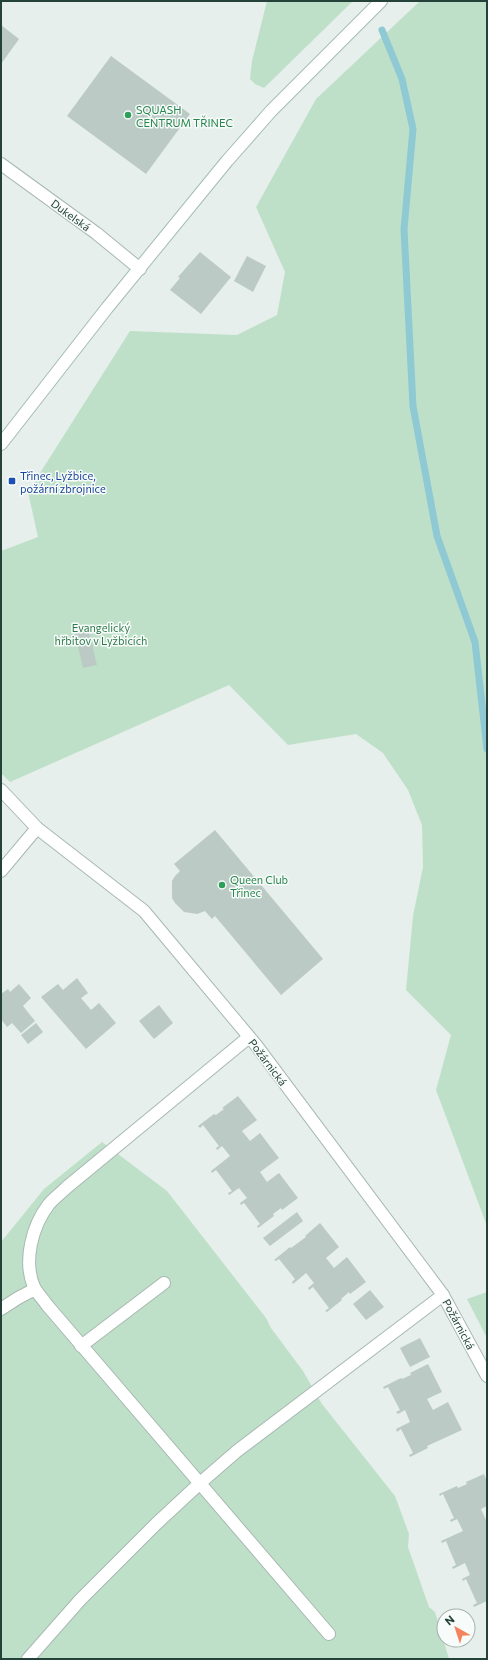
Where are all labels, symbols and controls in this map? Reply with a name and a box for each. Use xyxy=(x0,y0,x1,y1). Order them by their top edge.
place label: SQUASH CENTRUM TŘINEC xyxy=(136,103,233,129)
marker: SQUASH CENTRUM TŘINEC xyxy=(123,110,133,120)
street label: Dukelská xyxy=(49,196,93,234)
place label: Třinec, Lyžbice, požární zbrojnice xyxy=(20,469,106,495)
marker: Třinec, Lyžbice, požární zbrojnice xyxy=(7,476,17,486)
park label: Evangelický hřbitov v Lyžbicích xyxy=(55,621,147,647)
place label: Queen Club Třinec xyxy=(230,873,288,899)
marker: Queen Club Třinec xyxy=(217,880,227,890)
street label: Požárnická xyxy=(246,1036,290,1088)
street label: Požárnická xyxy=(440,1297,478,1351)
north arrow xyxy=(436,1608,476,1648)
text: N xyxy=(442,1612,457,1627)

